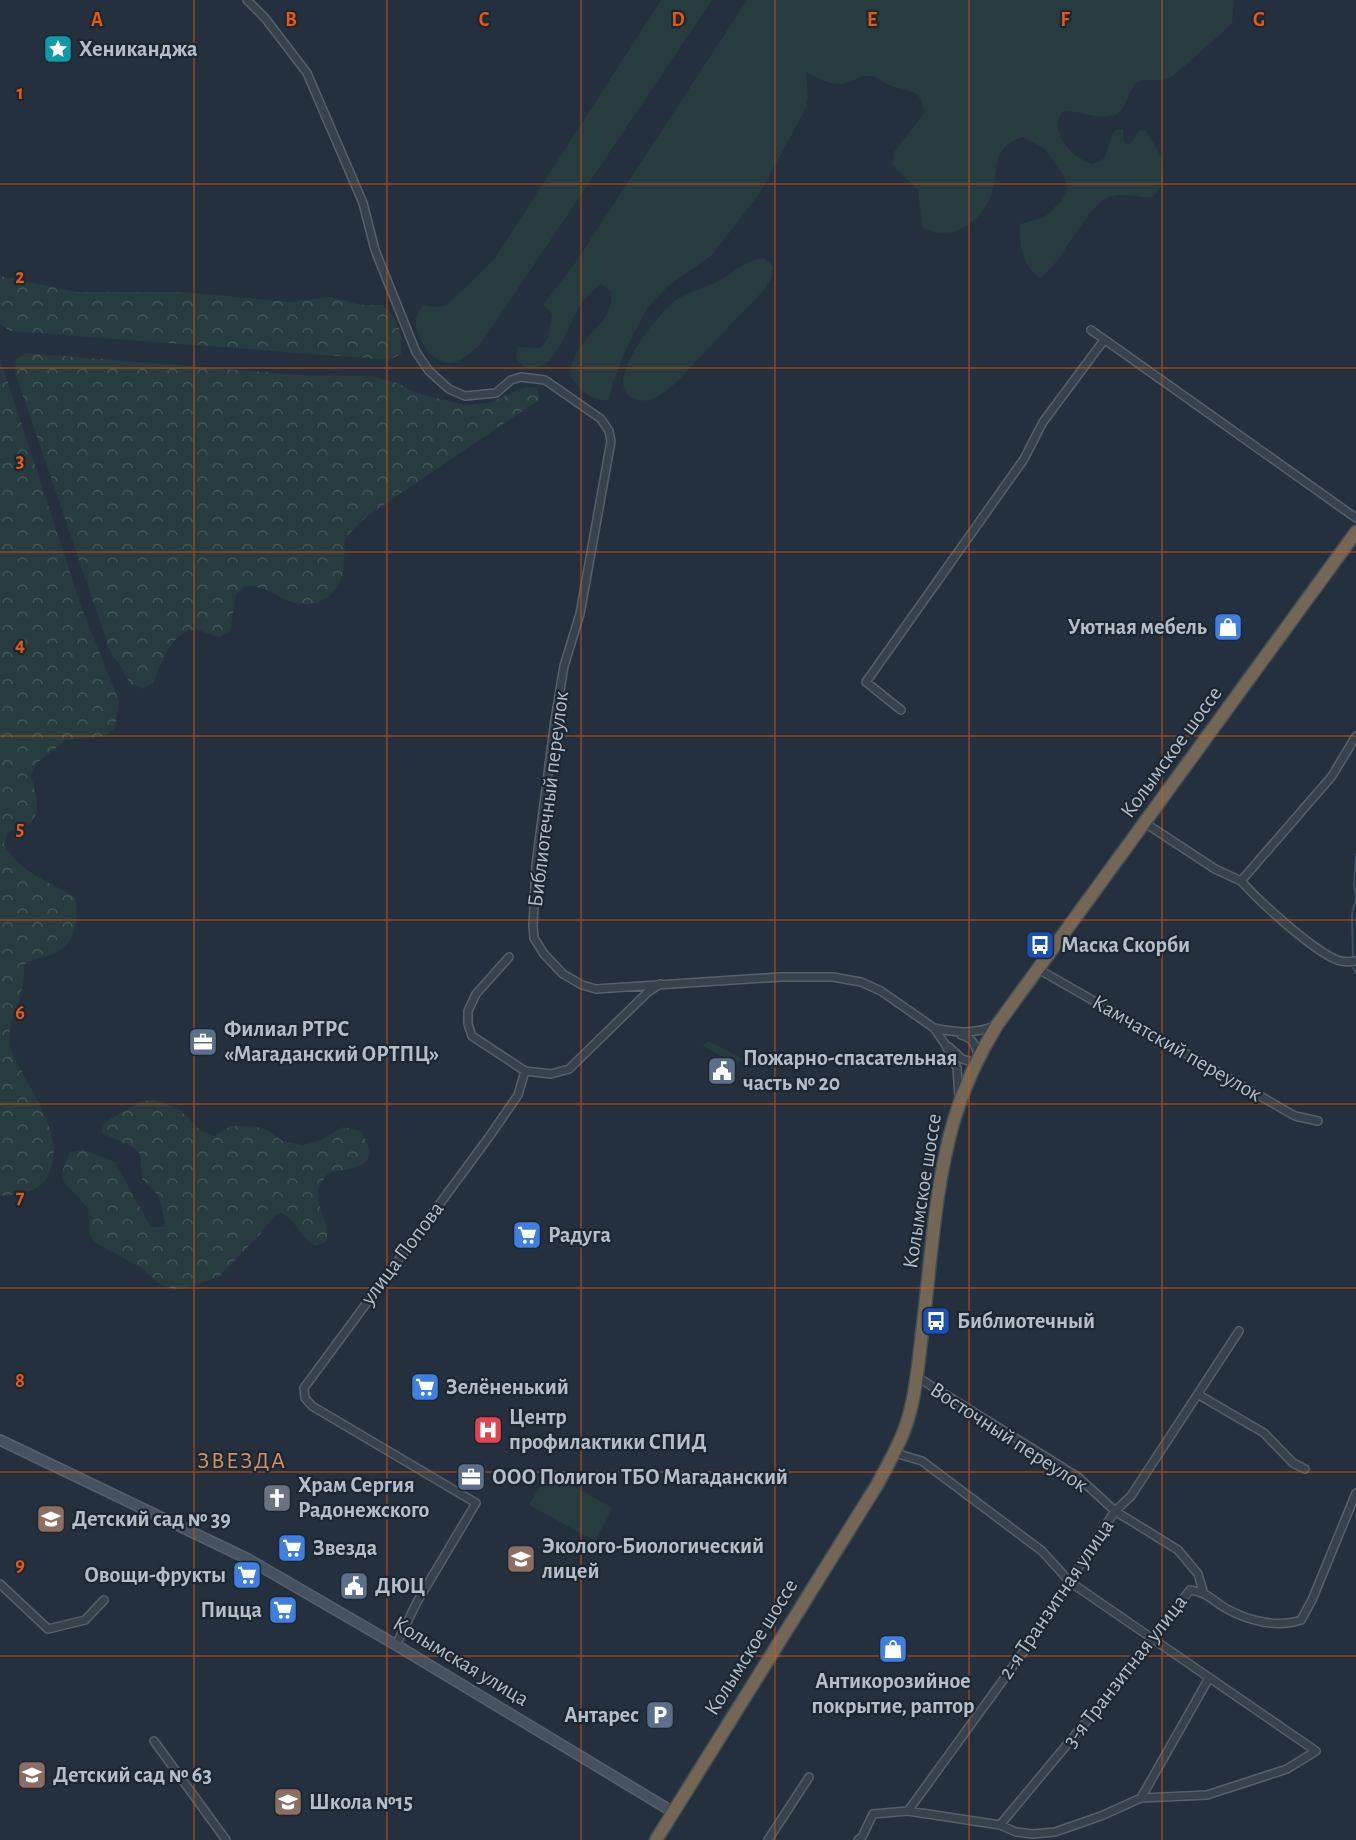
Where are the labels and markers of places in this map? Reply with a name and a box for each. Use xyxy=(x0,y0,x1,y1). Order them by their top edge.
place icon: Хениканджа xyxy=(42,33,74,65)
place label: Хениканджа xyxy=(79,38,197,60)
shop icon: Уютная мебель xyxy=(1212,611,1244,643)
place label: Уютная мебель xyxy=(1068,616,1208,638)
bus stop icon: Маска Скорби xyxy=(1024,929,1056,961)
place label: Маска Скорби xyxy=(1061,934,1190,956)
place label: Филиал РТРС «Магаданский ОРТПЦ» xyxy=(224,1018,439,1065)
office icon: Филиал РТРС «Магаданский ОРТПЦ» xyxy=(187,1026,219,1058)
place label: Пожарно-спасательная часть № 20 xyxy=(743,1047,957,1094)
public building icon: Пожарно-спасательная часть № 20 xyxy=(706,1055,738,1087)
supermarket icon: Радуга xyxy=(511,1219,543,1251)
place label: Радуга xyxy=(548,1224,611,1247)
bus stop icon: Библиотечный xyxy=(920,1305,952,1337)
place label: Библиотечный xyxy=(957,1310,1095,1332)
supermarket icon: Зелёненький xyxy=(409,1371,441,1403)
place label: Зелёненький xyxy=(446,1376,569,1398)
place label: Центр профилактики СПИД xyxy=(509,1406,707,1453)
hospital icon: Центр профилактики СПИД xyxy=(472,1414,504,1446)
office icon: ООО Полигон ТБО Магаданский xyxy=(455,1461,487,1493)
place label: ООО Полигон ТБО Магаданский xyxy=(492,1466,788,1488)
place label: Храм Сергия Радонежского xyxy=(298,1474,430,1521)
church icon: Храм Сергия Радонежского xyxy=(261,1482,293,1514)
school or university icon: Детский сад № 39 xyxy=(35,1503,67,1535)
place label: Детский сад № 39 xyxy=(72,1508,231,1530)
supermarket icon: Звезда xyxy=(276,1532,308,1564)
place label: Эколого-Биологический лицей xyxy=(542,1535,764,1582)
place label: Звезда xyxy=(313,1537,377,1559)
school or university icon: Эколого-Биологический лицей xyxy=(505,1543,537,1575)
supermarket icon: Овощи-фрукты xyxy=(231,1559,263,1591)
place label: Овощи-фрукты xyxy=(84,1564,226,1587)
public building icon: ДЮЦ xyxy=(338,1570,370,1602)
place label: ДЮЦ xyxy=(375,1575,425,1597)
supermarket icon: Пицца xyxy=(267,1594,299,1626)
place label: Пицца xyxy=(200,1599,262,1621)
shop icon: Антикорозийное покрытие, раптор xyxy=(877,1633,909,1665)
place label: Антикорозийное покрытие, раптор xyxy=(812,1670,974,1717)
parking icon: Антарес xyxy=(644,1699,676,1731)
place label: Антарес xyxy=(564,1704,639,1726)
school or university icon: Детский сад № 63 xyxy=(16,1759,48,1791)
place label: Детский сад № 63 xyxy=(53,1764,212,1786)
school or university icon: Школа №15 xyxy=(272,1786,304,1818)
place label: Школа №15 xyxy=(309,1791,413,1813)

